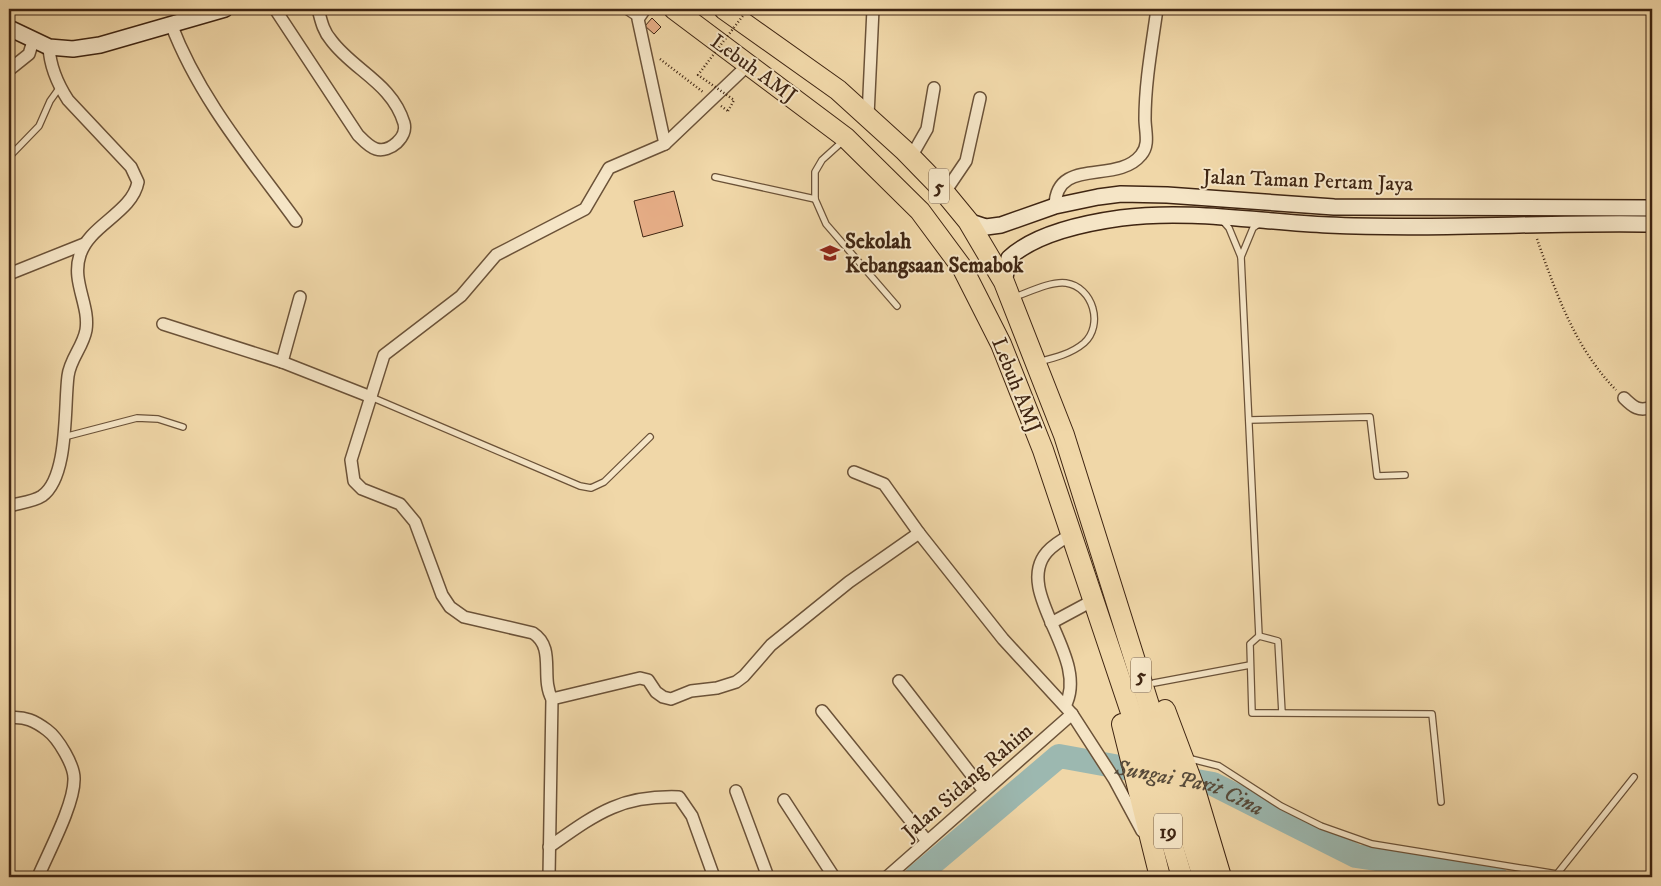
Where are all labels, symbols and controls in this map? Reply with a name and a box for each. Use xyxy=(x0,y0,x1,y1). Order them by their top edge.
street label: Lebuh AMJ xyxy=(705,29,802,109)
street label: Jalan Taman Pertam Jaya xyxy=(1200,164,1414,198)
road number: 5 xyxy=(929,168,949,204)
place label: Sekolah Kebangsaan Semabok xyxy=(845,229,1024,279)
school or university icon: Sekolah Kebangsaan Semabok xyxy=(819,242,841,264)
street label: Lebuh AMJ xyxy=(985,334,1047,437)
road number: 5 xyxy=(1131,658,1151,692)
street label: Jalan Sidang Rahim xyxy=(896,718,1038,847)
water label: Sungai Parit Cina xyxy=(1112,754,1268,822)
road number: 19 xyxy=(1154,814,1182,848)

